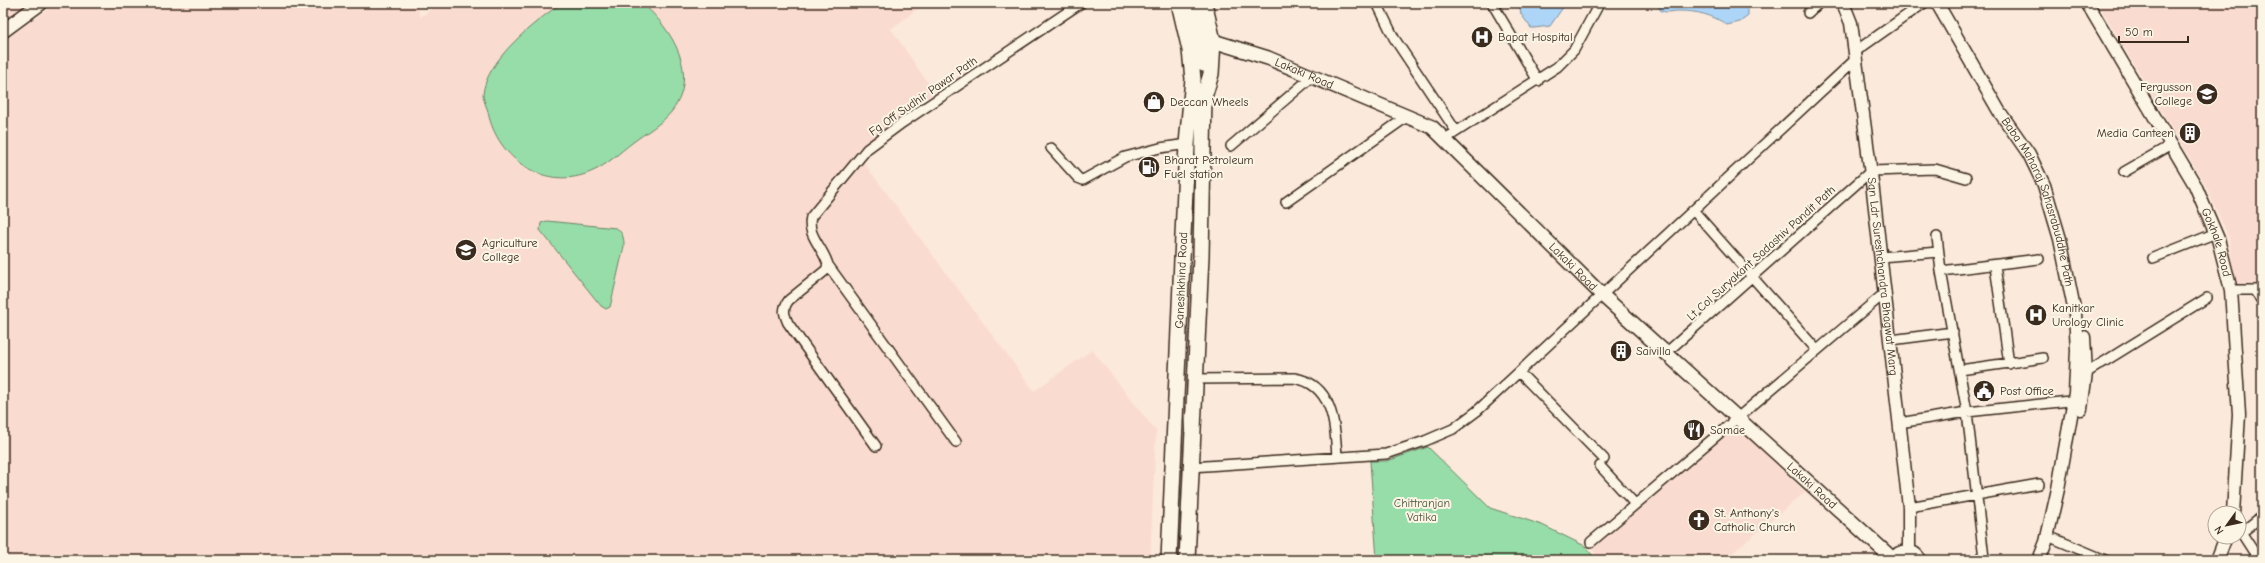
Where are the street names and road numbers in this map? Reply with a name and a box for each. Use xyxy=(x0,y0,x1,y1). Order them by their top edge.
street label: Fg Off Sudhir Pawar Path xyxy=(866,53,980,139)
street label: Lakaki Road xyxy=(1273,55,1336,92)
street label: Baba Maharaj Sahasrabuddhe Path xyxy=(1999,115,2076,288)
street label: Sqn Ldr Sureshchandra Bhagwat Marg xyxy=(1864,176,1901,376)
street label: Lt Col Suryakant Sadashiv Pandit Path xyxy=(1684,183,1838,323)
street label: Gokhale Road xyxy=(2198,206,2234,278)
street label: Ganeshkhind Road xyxy=(1172,232,1190,329)
street label: Lakaki Road xyxy=(1546,240,1600,293)
street label: Lakaki Road xyxy=(1784,459,1840,512)

